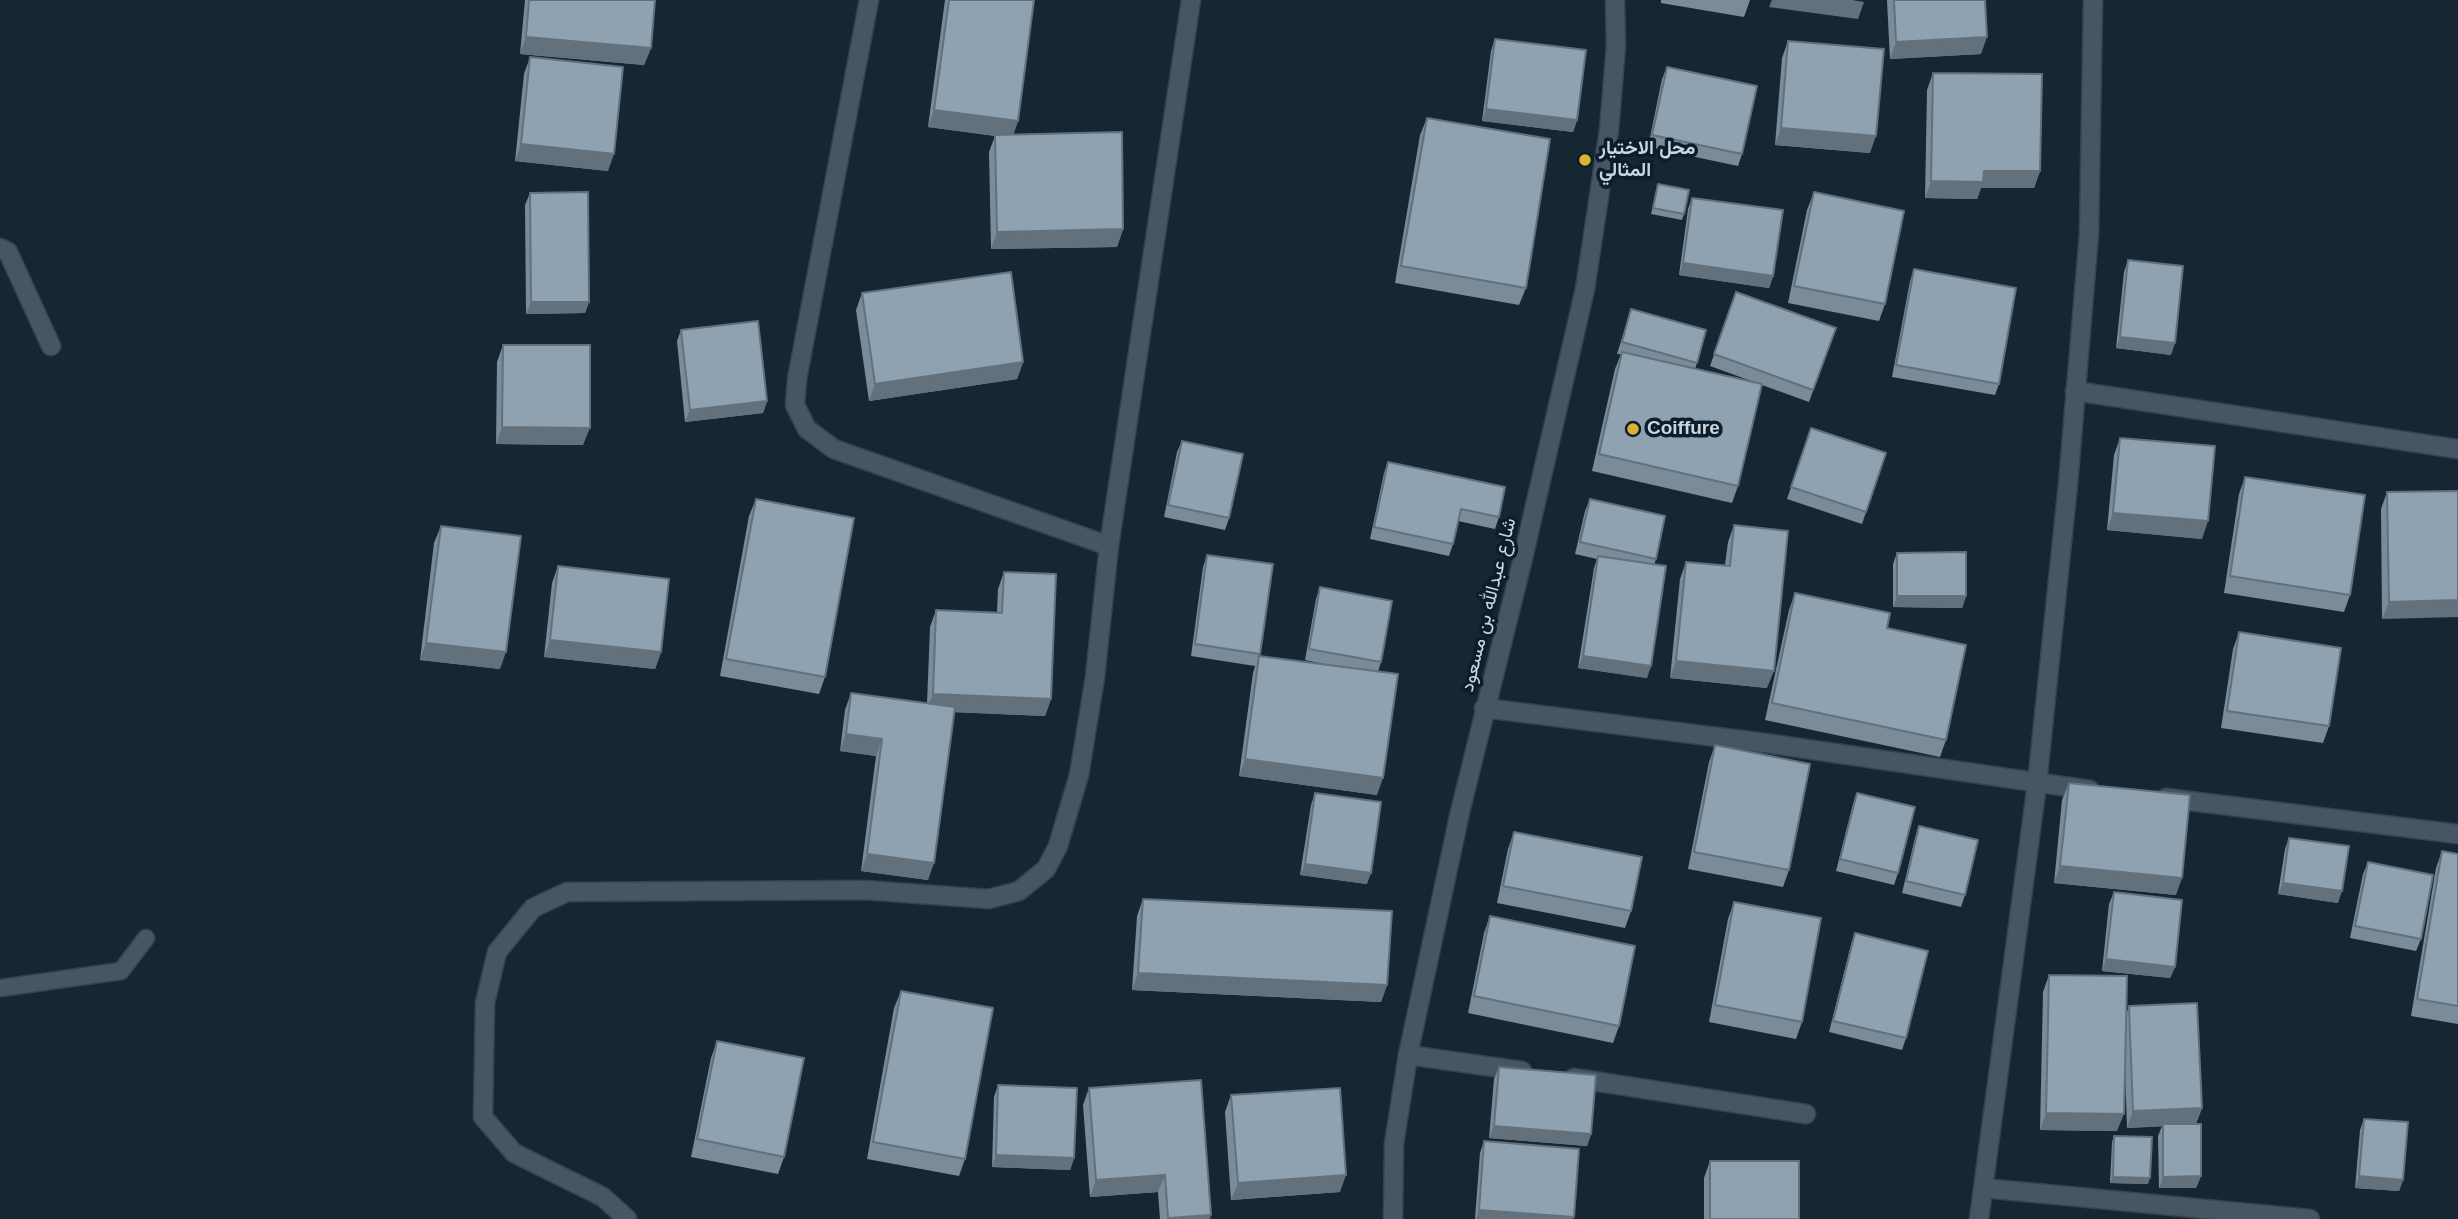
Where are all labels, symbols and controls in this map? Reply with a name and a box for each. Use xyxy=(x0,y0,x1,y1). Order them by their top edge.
place label: محل الاختيار المثالي xyxy=(1599,138,1695,182)
marker: محل الاختيار المثالي xyxy=(1577,152,1593,168)
place label: Coiffure xyxy=(1647,418,1720,440)
marker: Coiffure xyxy=(1625,421,1641,437)
street label: شارع عبدالله بن مسعود xyxy=(1456,516,1522,694)

